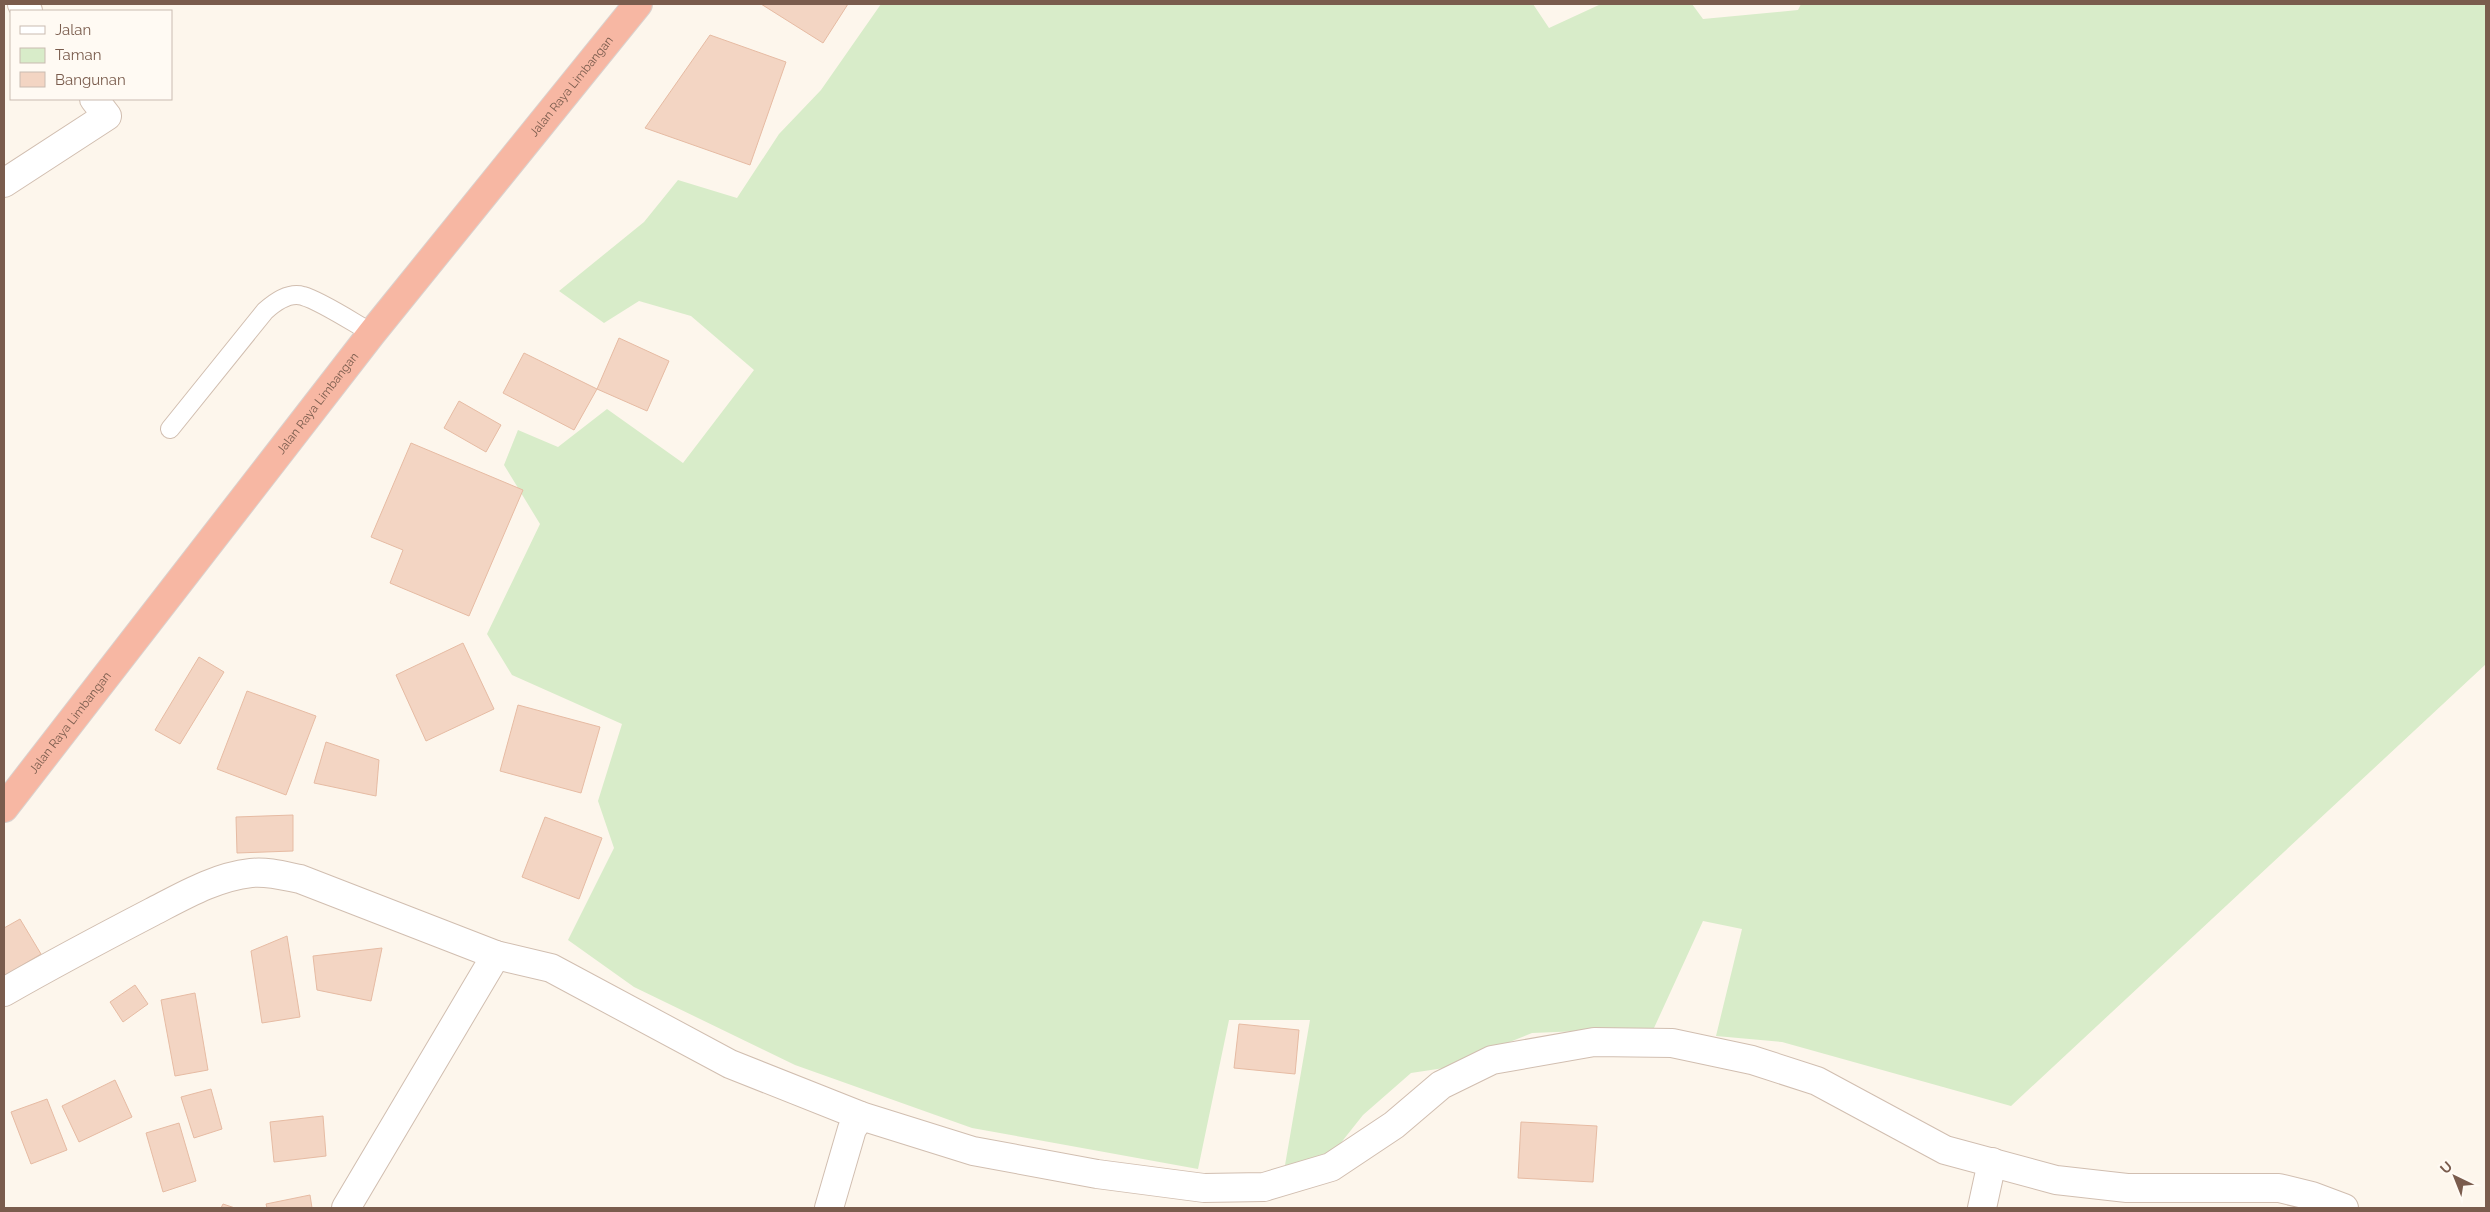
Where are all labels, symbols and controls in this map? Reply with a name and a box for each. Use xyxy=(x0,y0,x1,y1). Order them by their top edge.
legend xyxy=(10,10,172,100)
text: Jalan xyxy=(55,21,91,39)
street label: Jalan Raya Limbangan xyxy=(527,33,616,139)
text: Taman xyxy=(55,46,101,64)
text: Bangunan xyxy=(55,71,126,89)
street label: Jalan Raya Limbangan xyxy=(274,350,361,457)
street label: Jalan Raya Limbangan xyxy=(26,669,114,776)
north arrow xyxy=(2430,1152,2480,1202)
text: U xyxy=(2437,1158,2455,1177)

